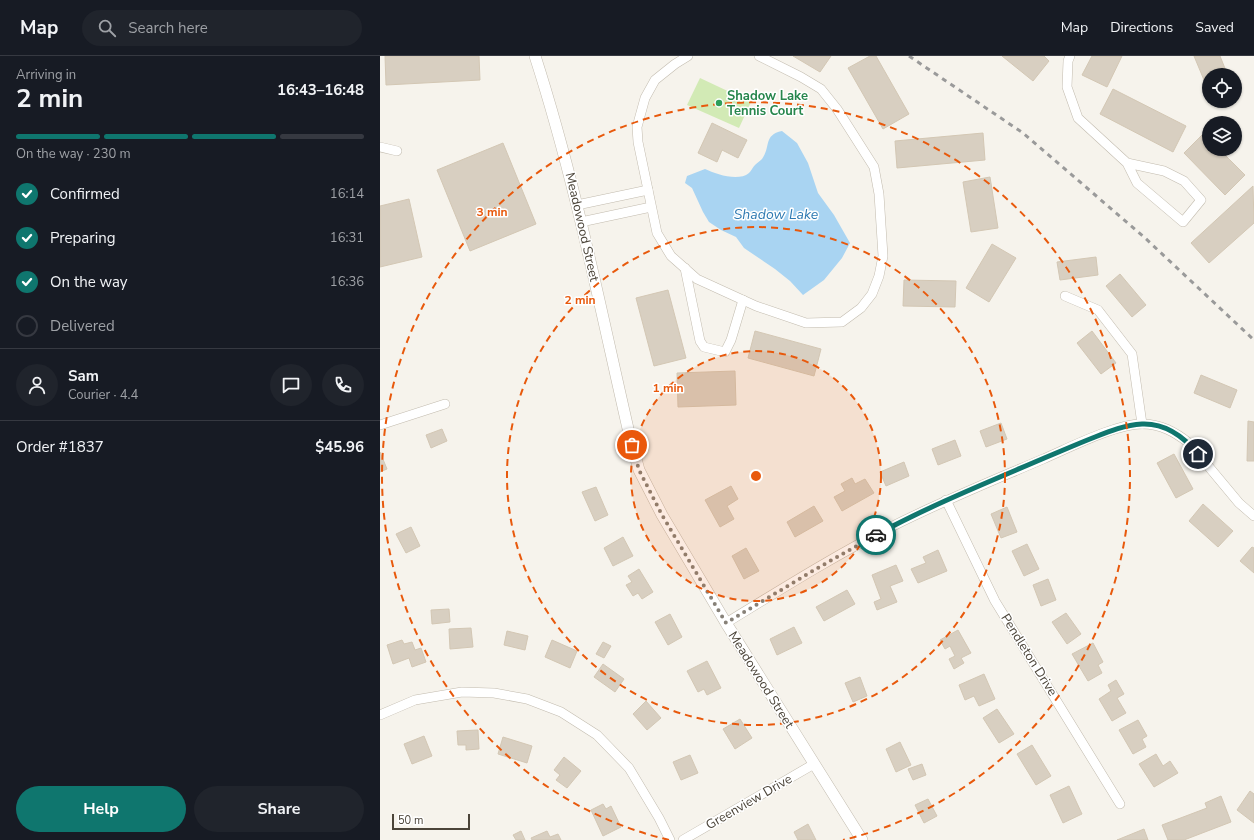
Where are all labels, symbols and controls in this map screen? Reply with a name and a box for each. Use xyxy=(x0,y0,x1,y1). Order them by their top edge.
search box xyxy=(82,10,362,46)
text: Map xyxy=(20,15,58,41)
icon: search xyxy=(96,17,118,39)
text: Search here xyxy=(128,18,208,38)
text: Map xyxy=(1061,18,1088,37)
text: Directions xyxy=(1110,18,1173,37)
text: Saved xyxy=(1195,18,1234,37)
text: Arriving in xyxy=(16,66,76,84)
map controls xyxy=(1202,68,1242,156)
button: locate xyxy=(1202,68,1242,108)
text: 16:43–16:48 xyxy=(277,80,364,100)
text: 2 min xyxy=(16,81,83,116)
place label: Shadow Lake Tennis Court xyxy=(727,87,808,120)
marker: Shadow Lake Tennis Court xyxy=(714,98,724,108)
button: layers xyxy=(1202,116,1242,156)
text: On the way · 230 m xyxy=(16,145,131,163)
street label: Meadowood Street xyxy=(561,171,603,284)
icon: check xyxy=(16,183,38,205)
text: Confirmed xyxy=(50,184,120,204)
text: 16:14 xyxy=(330,185,364,203)
text: 3 min xyxy=(476,204,508,220)
water label: Shadow Lake xyxy=(734,205,819,224)
icon: check xyxy=(16,227,38,249)
text: Preparing xyxy=(50,228,115,248)
text: 16:31 xyxy=(330,229,364,247)
icon: check xyxy=(16,271,38,293)
text: On the way xyxy=(50,272,128,292)
text: 16:36 xyxy=(330,273,364,291)
text: 2 min xyxy=(564,292,596,308)
text: Delivered xyxy=(50,316,115,336)
button: person xyxy=(16,364,58,406)
button: chat xyxy=(270,364,312,406)
button: phone xyxy=(322,364,364,406)
text: Sam xyxy=(68,366,99,386)
text: 1 min xyxy=(652,380,684,396)
text: Courier · 4.4 xyxy=(68,386,138,404)
pin xyxy=(615,428,649,462)
icon: bag xyxy=(621,434,643,456)
text: Order #1837 xyxy=(16,437,104,457)
text: $45.96 xyxy=(315,437,364,457)
pin xyxy=(1181,437,1215,471)
icon: home xyxy=(1187,443,1209,465)
centre of rings xyxy=(749,469,763,483)
courier xyxy=(856,515,896,555)
icon: car xyxy=(865,524,887,546)
street label: Pendleton Drive xyxy=(997,610,1062,700)
street label: Meadowood Street xyxy=(724,628,798,732)
street label: Greenview Drive xyxy=(703,770,795,834)
button: Help xyxy=(16,786,186,832)
button: Share xyxy=(194,786,364,832)
scale bar xyxy=(392,812,470,831)
text: 50 m xyxy=(398,813,423,828)

